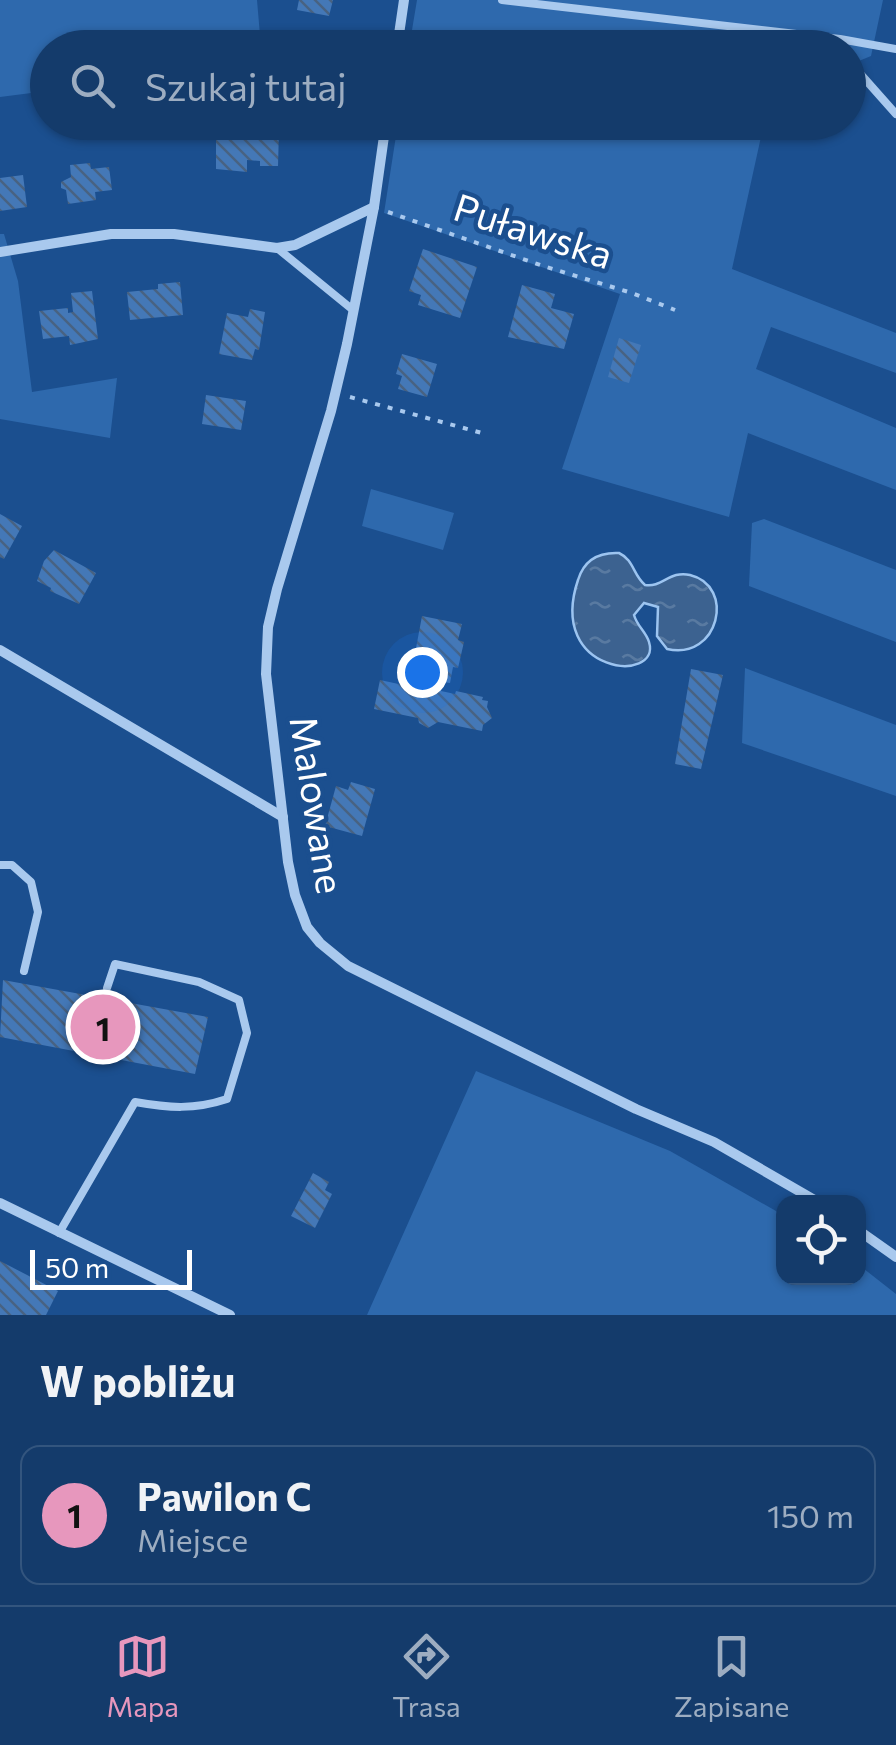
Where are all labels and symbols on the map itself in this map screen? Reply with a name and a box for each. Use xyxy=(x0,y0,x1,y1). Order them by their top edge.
street label: Puławska xyxy=(449,182,619,277)
your location xyxy=(397,647,448,698)
street label: Malowane xyxy=(281,712,356,897)
pin: 1 xyxy=(70,990,136,1064)
scale bar xyxy=(30,1245,192,1290)

